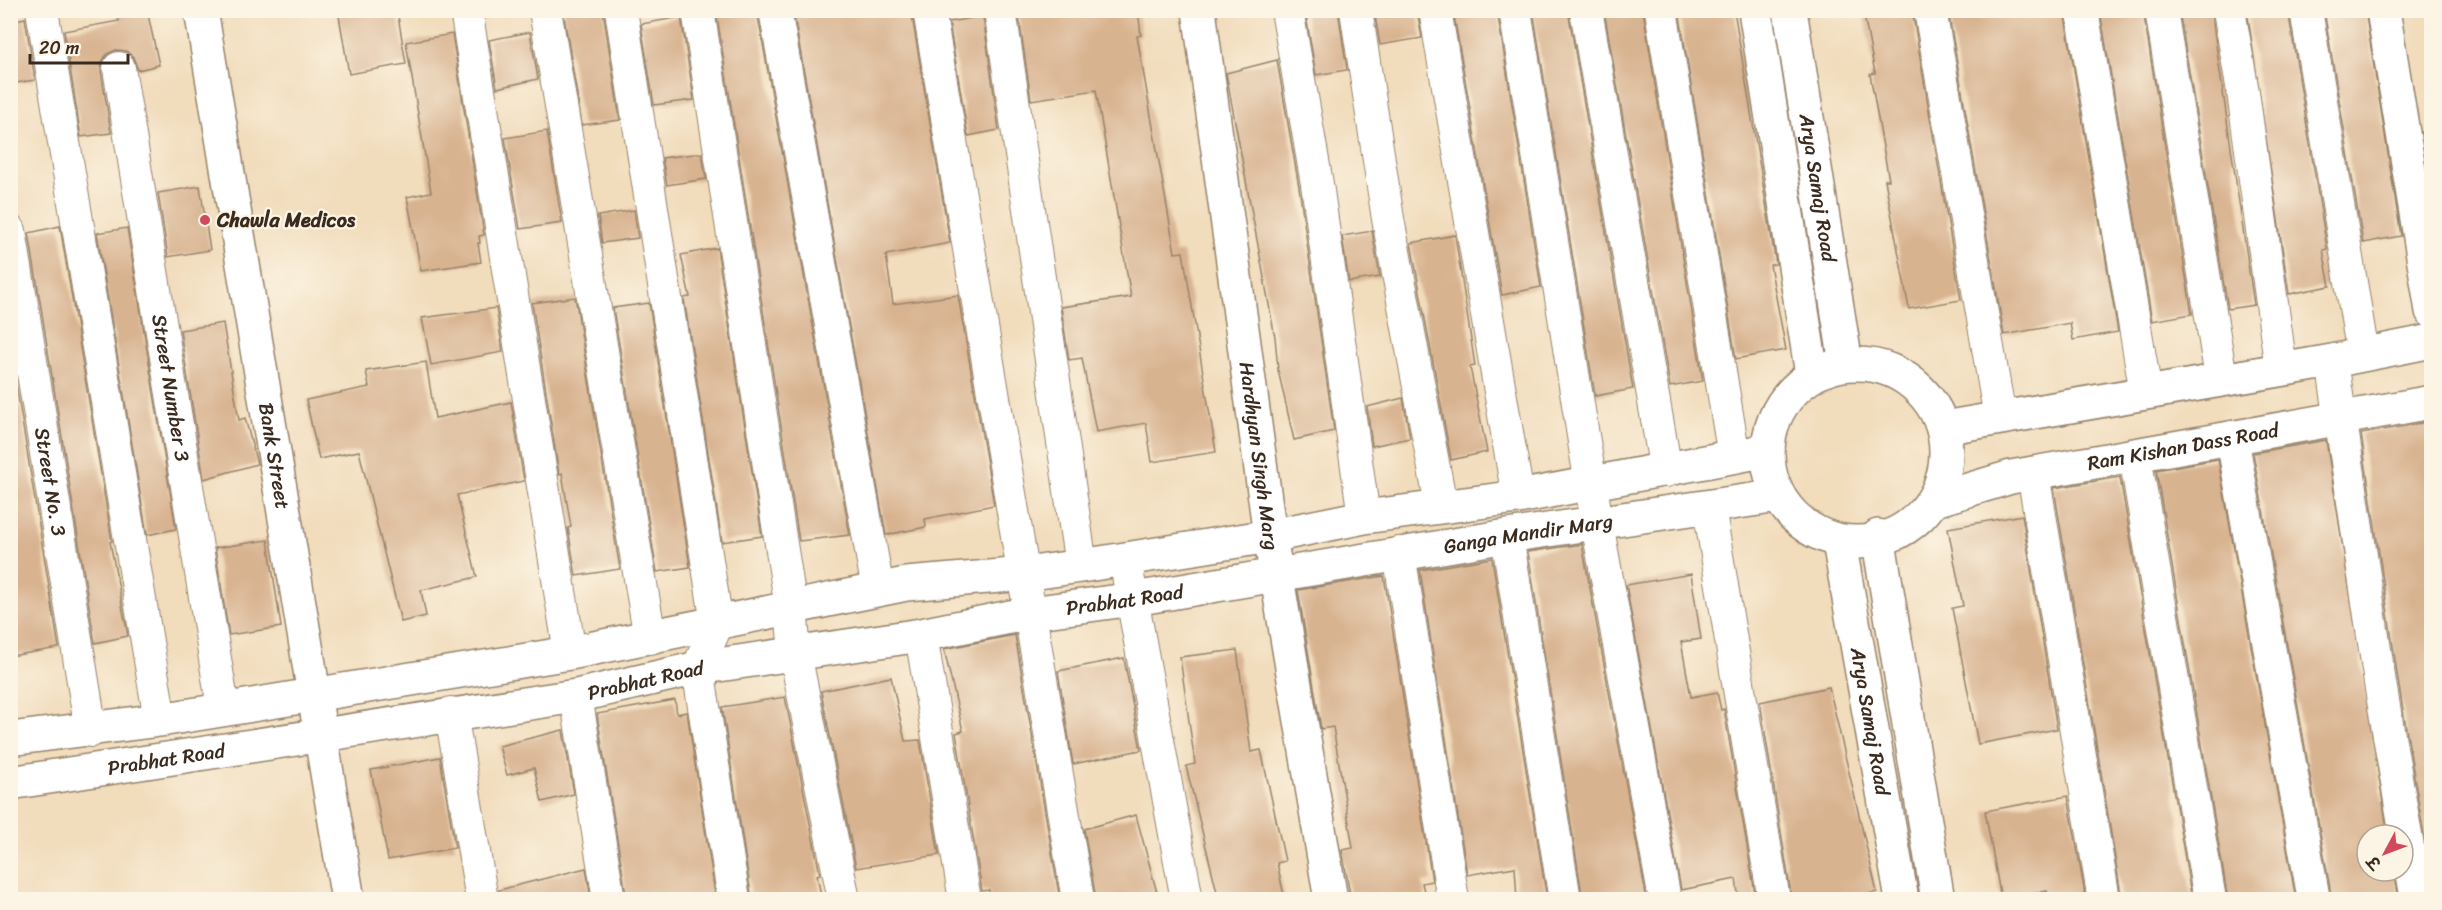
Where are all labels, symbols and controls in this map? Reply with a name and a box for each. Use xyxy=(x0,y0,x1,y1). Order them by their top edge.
scale bar xyxy=(30,27,128,65)
text: 20 m xyxy=(39,32,79,64)
street label: Arya Samaj Road xyxy=(1789,110,1847,266)
place label: Chawla Medicos xyxy=(216,203,356,238)
marker: Chawla Medicos xyxy=(198,213,212,227)
street label: Street Number 3 xyxy=(141,312,200,464)
street label: Hardhyan Singh Marg xyxy=(1229,359,1289,553)
street label: Bank Street xyxy=(248,400,300,512)
street label: Ram Kishan Dass Road xyxy=(2085,412,2283,481)
street label: Street No. 3 xyxy=(24,425,76,539)
street label: Ganga Mandir Marg xyxy=(1441,504,1615,564)
street label: Prabhat Road xyxy=(1064,574,1187,626)
street label: Arya Samaj Road xyxy=(1840,644,1901,799)
street label: Prabhat Road xyxy=(584,650,707,711)
street label: Prabhat Road xyxy=(105,733,229,786)
north arrow xyxy=(2355,823,2415,883)
text: उ xyxy=(2359,848,2390,878)

